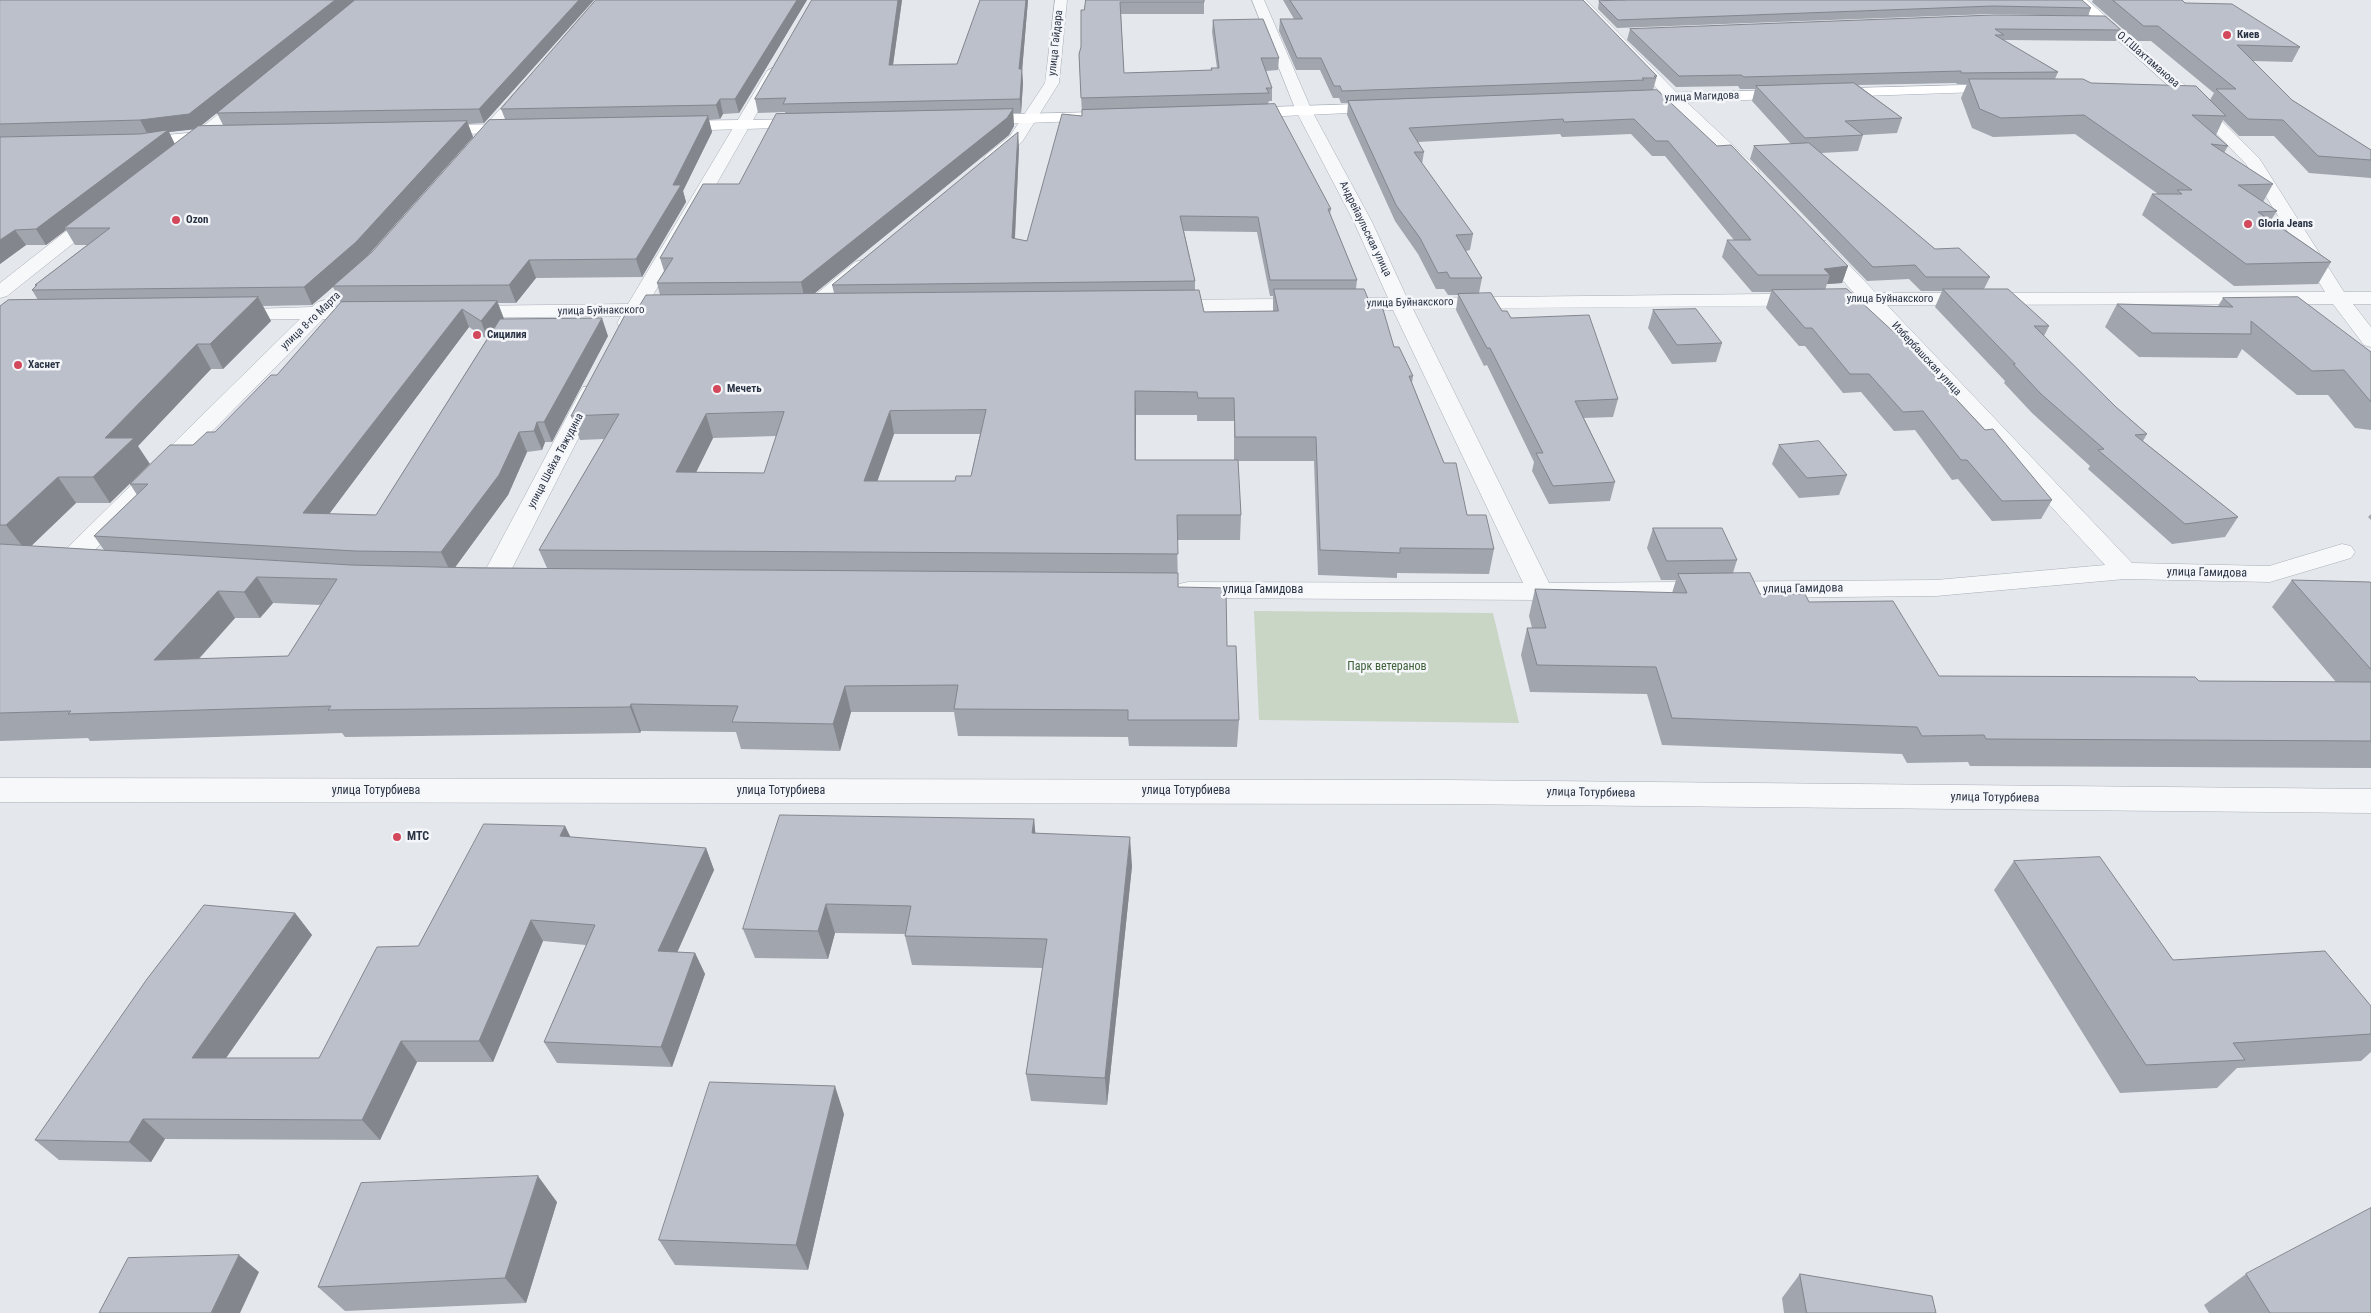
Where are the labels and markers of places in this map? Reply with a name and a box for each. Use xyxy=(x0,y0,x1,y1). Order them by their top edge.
place label: Киев xyxy=(2237,28,2259,42)
marker: Киев xyxy=(2221,29,2233,41)
place label: Ozon xyxy=(186,213,208,227)
marker: Ozon xyxy=(170,214,182,226)
place label: Gloria Jeans xyxy=(2258,217,2313,231)
marker: Gloria Jeans xyxy=(2242,218,2254,230)
place label: Сицилия xyxy=(487,328,527,342)
marker: Сицилия xyxy=(471,329,483,341)
place label: Хаснет xyxy=(28,358,60,372)
marker: Хаснет xyxy=(12,359,24,371)
place label: Мечеть xyxy=(727,382,762,396)
marker: Мечеть xyxy=(711,383,723,395)
place label: МТС xyxy=(407,830,429,844)
marker: МТС xyxy=(391,831,403,843)

